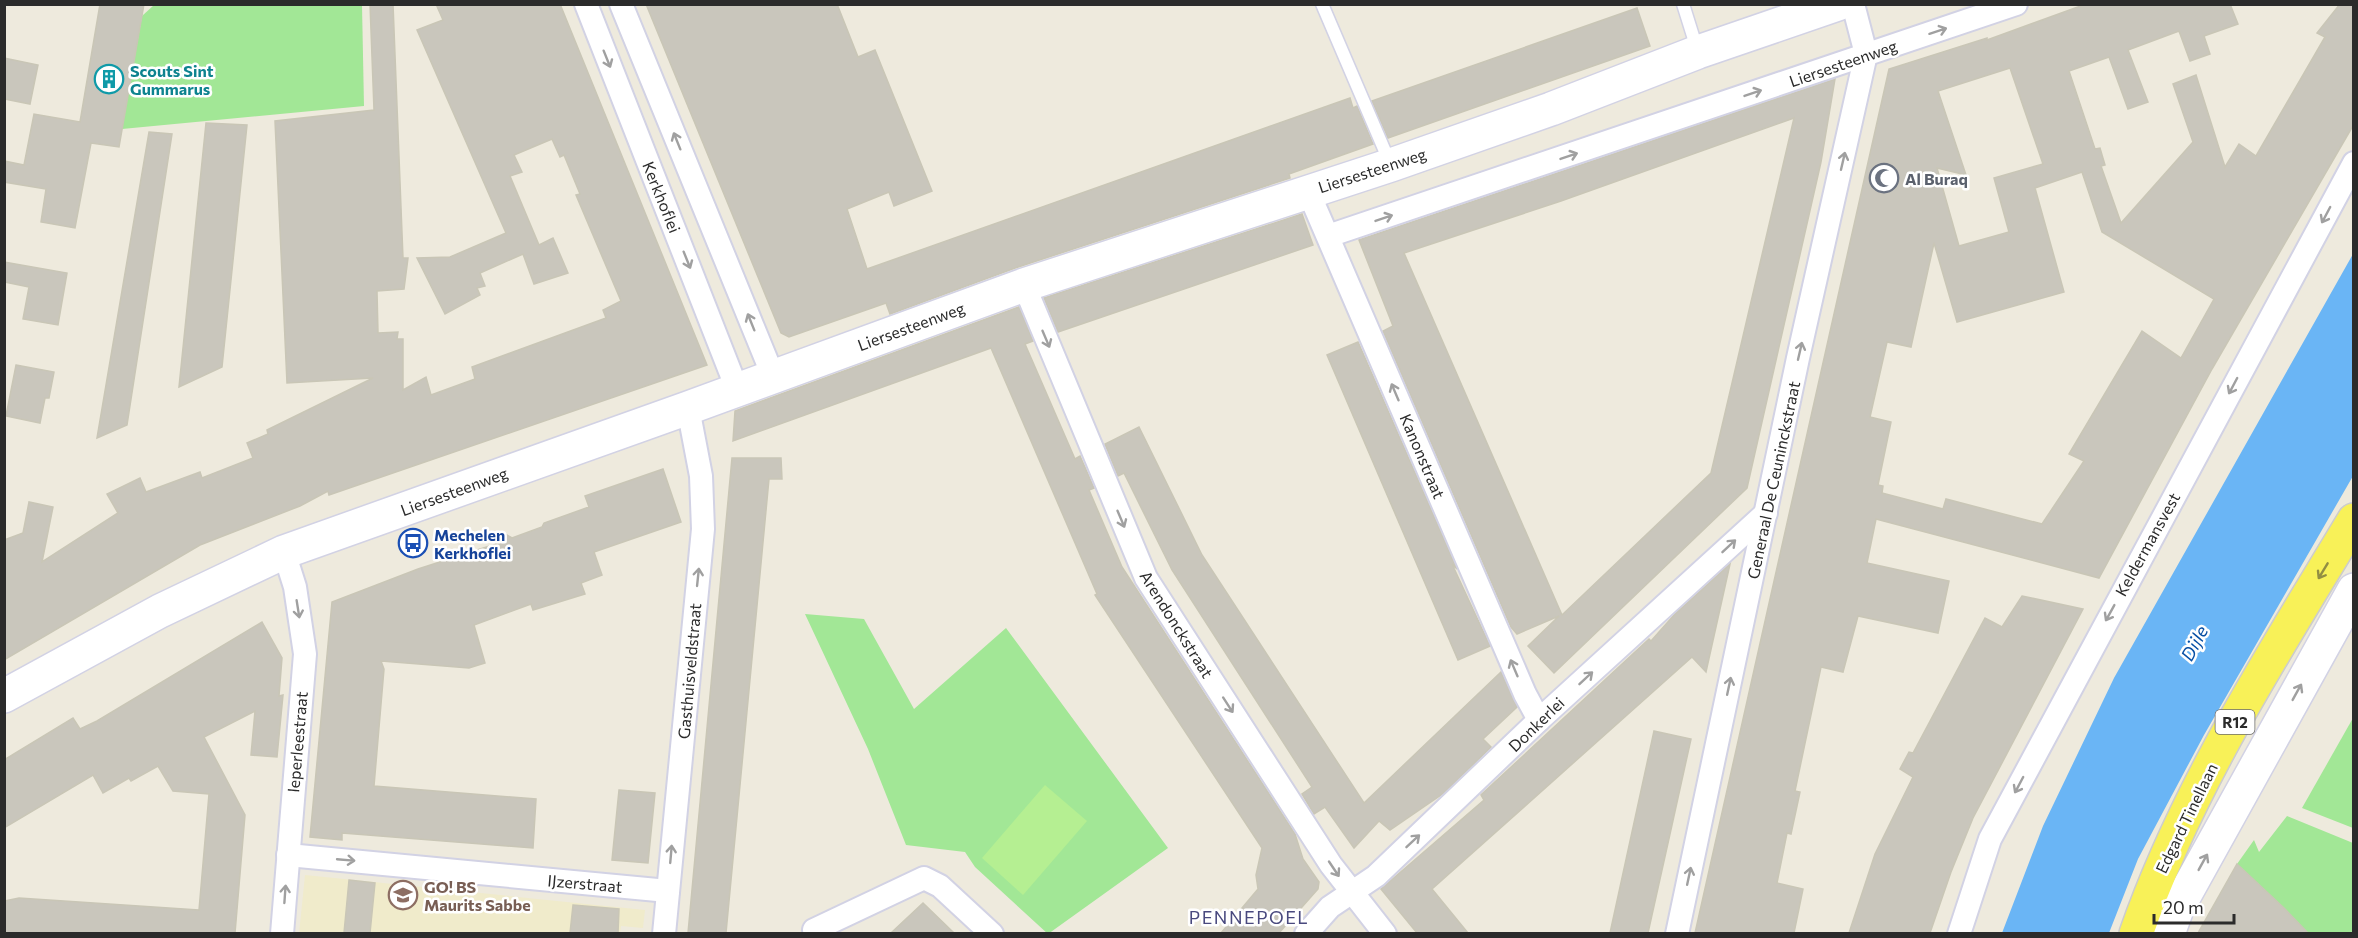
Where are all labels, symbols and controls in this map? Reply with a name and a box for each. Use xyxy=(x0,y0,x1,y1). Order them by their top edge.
one-way arrow xyxy=(1928,25,1947,36)
street label: Liersesteenweg xyxy=(1787,36,1900,90)
one-way arrow xyxy=(603,49,614,68)
place label: Scouts Sint Gummarus xyxy=(130,61,214,98)
building icon: Scouts Sint Gummarus xyxy=(93,63,125,95)
one-way arrow xyxy=(1743,86,1762,97)
one-way arrow xyxy=(671,132,682,151)
street label: Liersesteenweg xyxy=(1315,143,1429,196)
one-way arrow xyxy=(1559,149,1578,160)
one-way arrow xyxy=(1837,151,1849,170)
street label: Kerkhoflei xyxy=(639,159,685,235)
mosque icon: Al Buraq xyxy=(1868,162,1900,194)
place label: Al Buraq xyxy=(1905,169,1968,188)
one-way arrow xyxy=(2320,206,2332,223)
one-way arrow xyxy=(1374,211,1393,222)
one-way arrow xyxy=(682,250,693,269)
street label: Liersesteenweg xyxy=(855,298,968,354)
one-way arrow xyxy=(745,313,756,331)
one-way arrow xyxy=(1041,329,1052,347)
one-way arrow xyxy=(1795,342,1806,361)
one-way arrow xyxy=(2227,377,2238,395)
street label: Generaal De Ceuninckstraat xyxy=(1743,379,1803,581)
one-way arrow xyxy=(1389,383,1400,401)
street label: Kanonstraat xyxy=(1397,411,1450,502)
street label: Liersesteenweg xyxy=(398,463,511,519)
street label: Keldermansvest xyxy=(2111,488,2184,599)
one-way arrow xyxy=(1116,509,1127,527)
place label: Mechelen Kerkhoflei xyxy=(434,525,511,562)
bus stop icon: Mechelen Kerkhoflei xyxy=(397,527,429,559)
one-way arrow xyxy=(1721,539,1736,553)
one-way arrow xyxy=(2317,562,2329,579)
one-way arrow xyxy=(693,567,704,587)
street label: Arendonckstraat xyxy=(1136,567,1218,681)
one-way arrow xyxy=(293,598,304,618)
street label: Gasthuisveldstraat xyxy=(674,602,704,740)
one-way arrow xyxy=(2104,604,2116,621)
water label: Dijle xyxy=(2176,621,2213,664)
one-way arrow xyxy=(1508,659,1519,677)
one-way arrow xyxy=(1578,671,1593,685)
one-way arrow xyxy=(1724,676,1735,696)
one-way arrow xyxy=(2291,684,2303,701)
street label: Ieperleestraat xyxy=(283,690,311,793)
street label: Donkerlei xyxy=(1504,693,1568,755)
one-way arrow xyxy=(1222,696,1234,713)
road number: R12 xyxy=(2216,710,2254,734)
street label: Edgard Tinellaan xyxy=(2151,760,2221,876)
one-way arrow xyxy=(2013,776,2024,794)
one-way arrow xyxy=(1406,833,1421,848)
one-way arrow xyxy=(666,845,677,865)
one-way arrow xyxy=(2198,854,2209,872)
one-way arrow xyxy=(336,855,356,866)
one-way arrow xyxy=(1328,860,1341,877)
one-way arrow xyxy=(1684,867,1695,887)
street label: IJzerstraat xyxy=(547,870,624,896)
place label: GO! BS Maurits Sabbe xyxy=(424,877,531,914)
school or university icon: GO! BS Maurits Sabbe xyxy=(387,879,419,911)
one-way arrow xyxy=(280,885,291,905)
scale bar xyxy=(2154,887,2234,925)
text: 20 m xyxy=(2163,896,2204,918)
district label: PENNEPOEL xyxy=(1189,906,1309,928)

